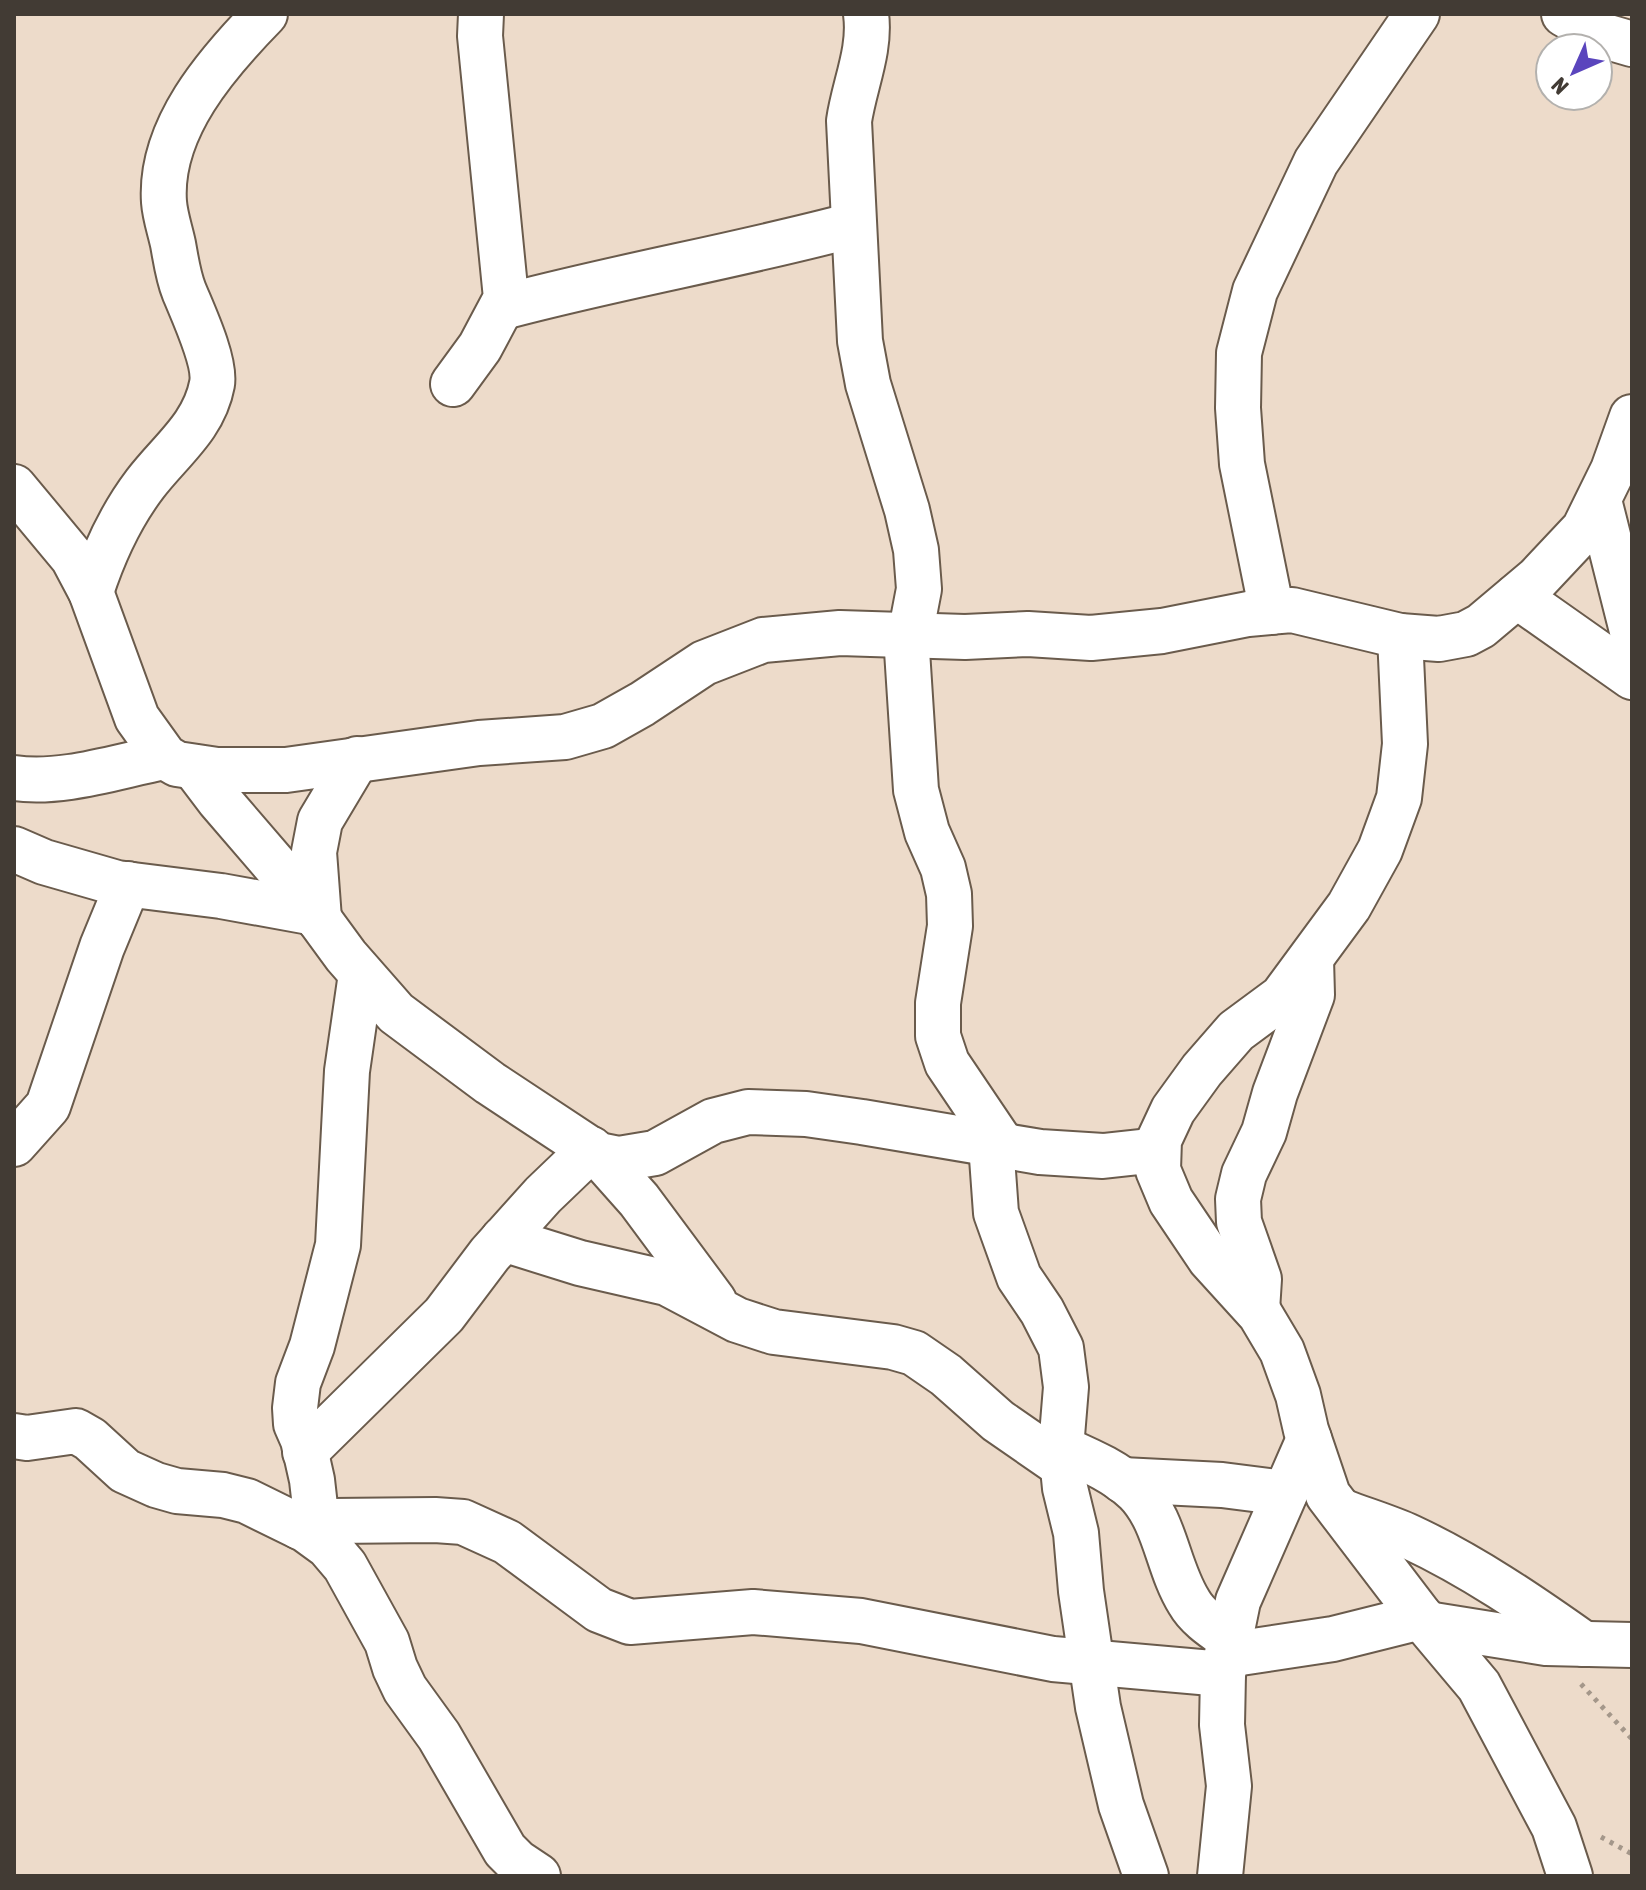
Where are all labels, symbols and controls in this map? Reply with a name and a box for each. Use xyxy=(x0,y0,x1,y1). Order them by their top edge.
north arrow xyxy=(1534,32,1614,112)
text: N xyxy=(1546,72,1574,100)

